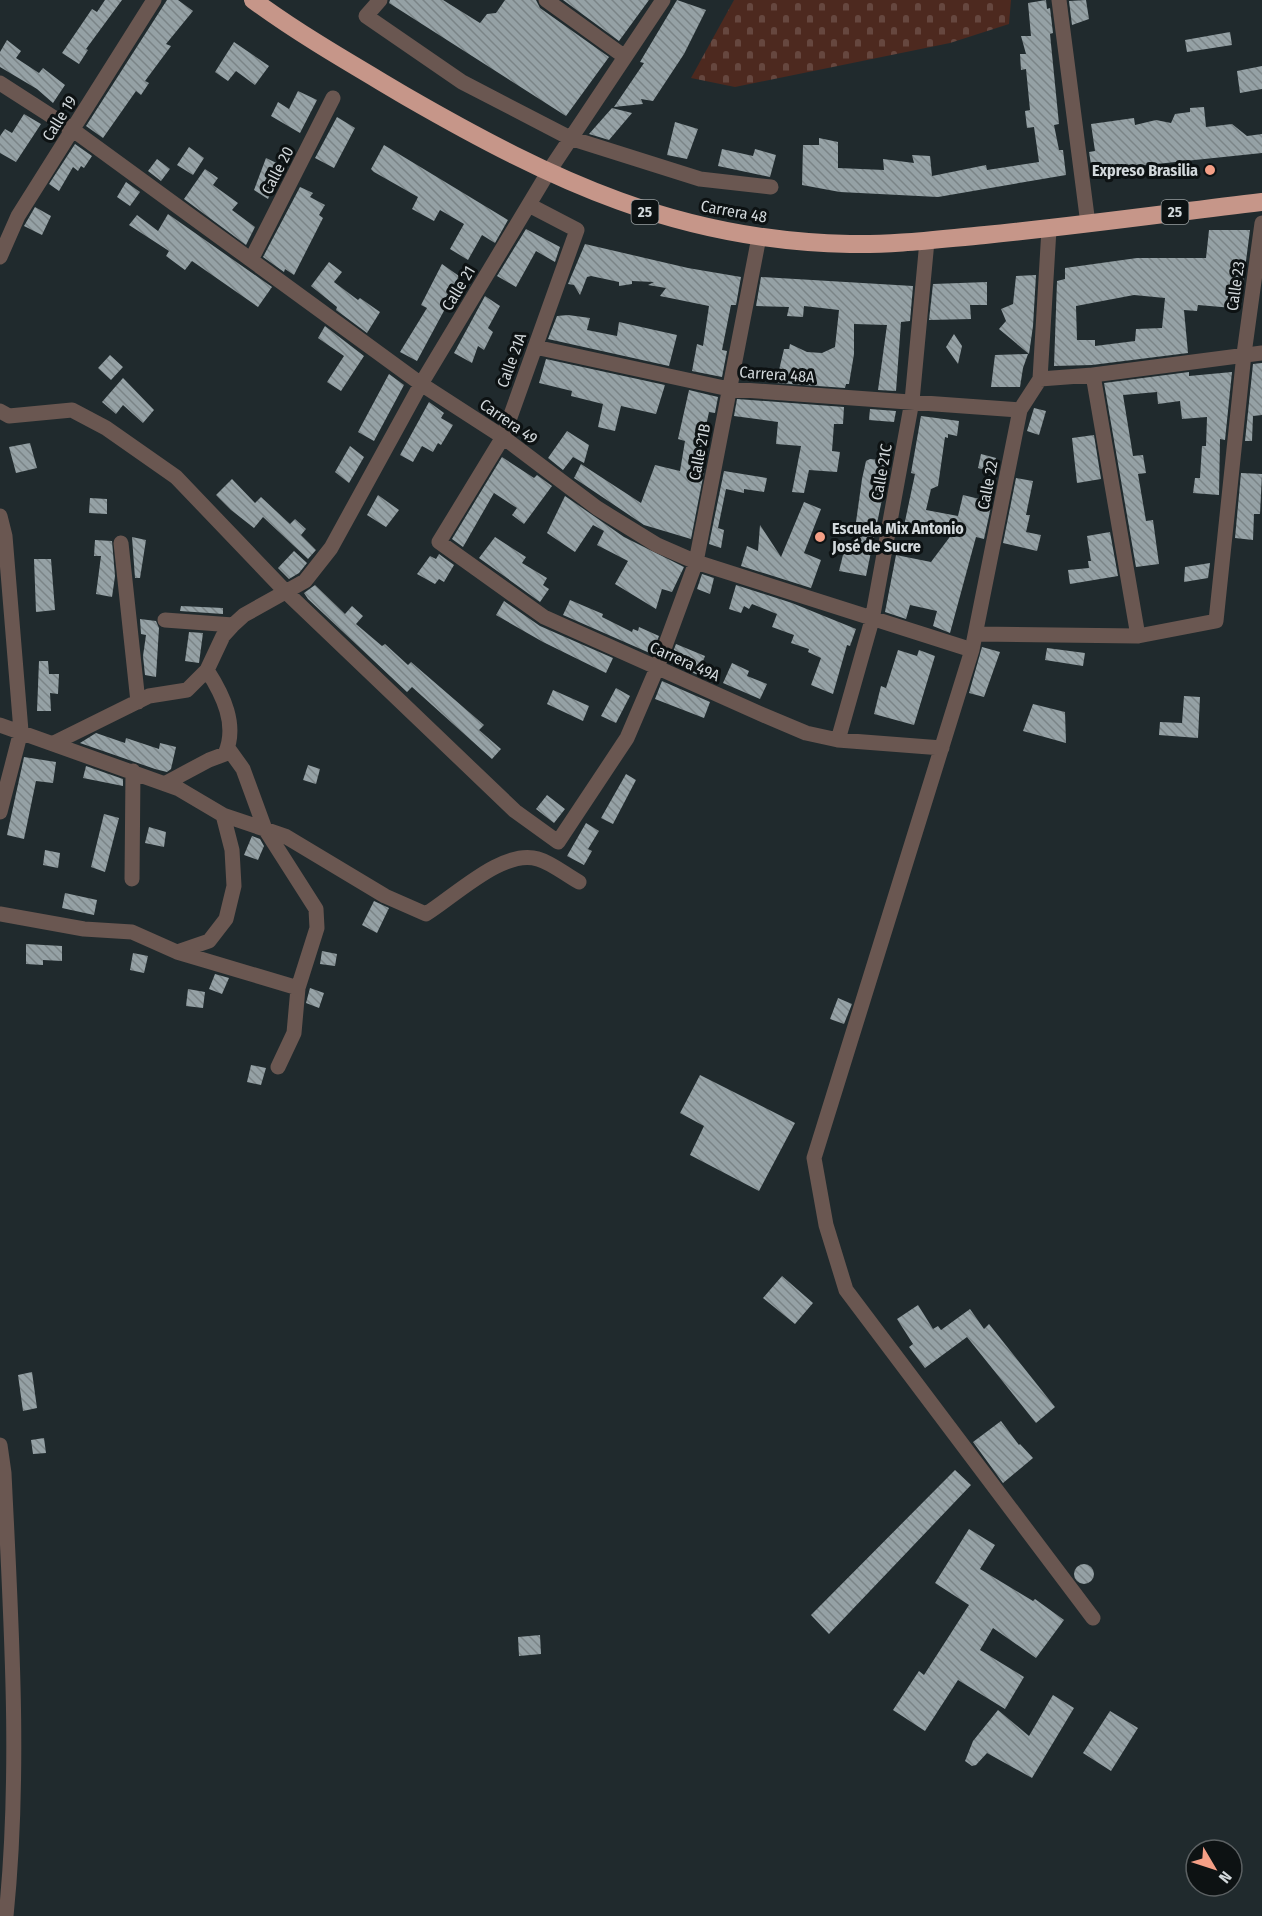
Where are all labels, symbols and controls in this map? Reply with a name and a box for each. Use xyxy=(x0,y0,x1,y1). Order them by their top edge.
street label: Calle 19 xyxy=(38,92,81,144)
street label: Calle 20 xyxy=(257,143,298,197)
place label: Expreso Brasilia xyxy=(1092,161,1198,180)
marker: Expreso Brasilia xyxy=(1203,163,1217,177)
street label: Carrera 48 xyxy=(699,196,768,227)
road number: 25 xyxy=(632,200,658,224)
road number: 25 xyxy=(1162,200,1188,224)
street label: Calle 23 xyxy=(1223,260,1248,312)
street label: Calle 21 xyxy=(438,263,479,314)
street label: Calle 21A xyxy=(493,330,530,390)
street label: Carrera 48A xyxy=(739,362,816,387)
street label: Carrera 49 xyxy=(476,395,542,448)
street label: Calle 21B xyxy=(685,422,714,482)
street label: Calle 21C xyxy=(867,442,896,502)
street label: Calle 22 xyxy=(973,459,1002,511)
place label: Escuela Mix Antonio José de Sucre xyxy=(831,519,964,556)
marker: Escuela Mix Antonio José de Sucre xyxy=(813,530,827,544)
street label: Carrera 49A xyxy=(647,638,723,686)
north arrow xyxy=(1184,1838,1244,1898)
text: N xyxy=(1215,1867,1236,1887)

